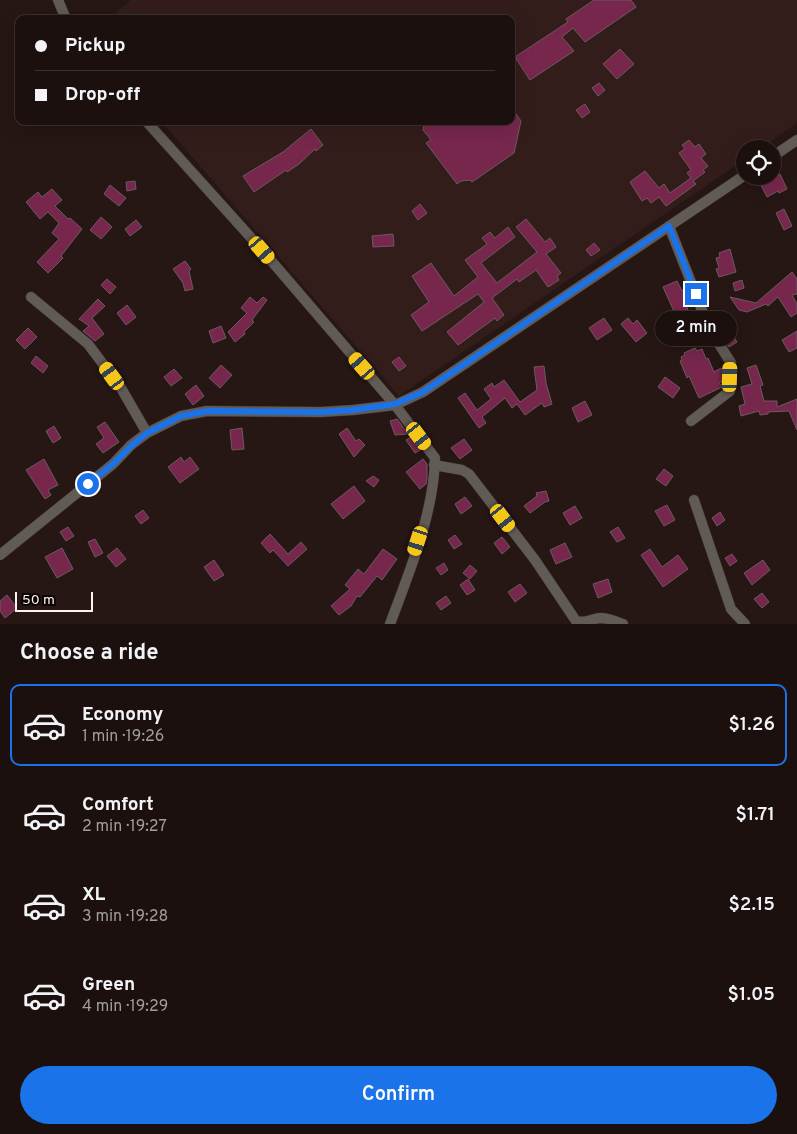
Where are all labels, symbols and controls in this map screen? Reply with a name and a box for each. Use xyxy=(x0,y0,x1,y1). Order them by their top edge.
text: Pickup xyxy=(65,34,125,58)
text: Drop-off xyxy=(65,83,140,107)
map controls xyxy=(736,140,781,185)
button: locate xyxy=(736,140,781,185)
car xyxy=(246,234,277,266)
route end xyxy=(685,283,707,305)
callout: 2 min xyxy=(655,312,737,346)
text: 2 min xyxy=(675,318,717,338)
car xyxy=(346,350,377,382)
car xyxy=(97,359,126,393)
car xyxy=(721,362,738,392)
car xyxy=(403,420,434,452)
route start xyxy=(77,473,99,495)
car xyxy=(487,502,518,534)
car xyxy=(406,524,429,558)
scale bar xyxy=(15,589,92,612)
text: 50 m xyxy=(22,592,55,609)
text: Choose a ride xyxy=(20,640,158,667)
icon: car xyxy=(22,703,67,748)
text: Economy xyxy=(82,703,163,727)
text: $1.26 xyxy=(728,713,775,737)
text: 1 min · 19:26 xyxy=(82,727,164,747)
icon: car xyxy=(22,793,67,838)
text: Comfort xyxy=(82,793,154,817)
text: $1.71 xyxy=(736,803,775,827)
text: 2 min · 19:27 xyxy=(82,817,167,837)
icon: car xyxy=(22,883,67,928)
text: XL xyxy=(82,883,105,907)
text: $2.15 xyxy=(728,893,775,917)
text: 3 min · 19:28 xyxy=(82,907,168,927)
icon: car xyxy=(22,973,67,1018)
text: Green xyxy=(82,973,135,997)
text: $1.05 xyxy=(728,983,775,1007)
text: 4 min · 19:29 xyxy=(82,997,168,1017)
button: Confirm xyxy=(20,1066,777,1124)

